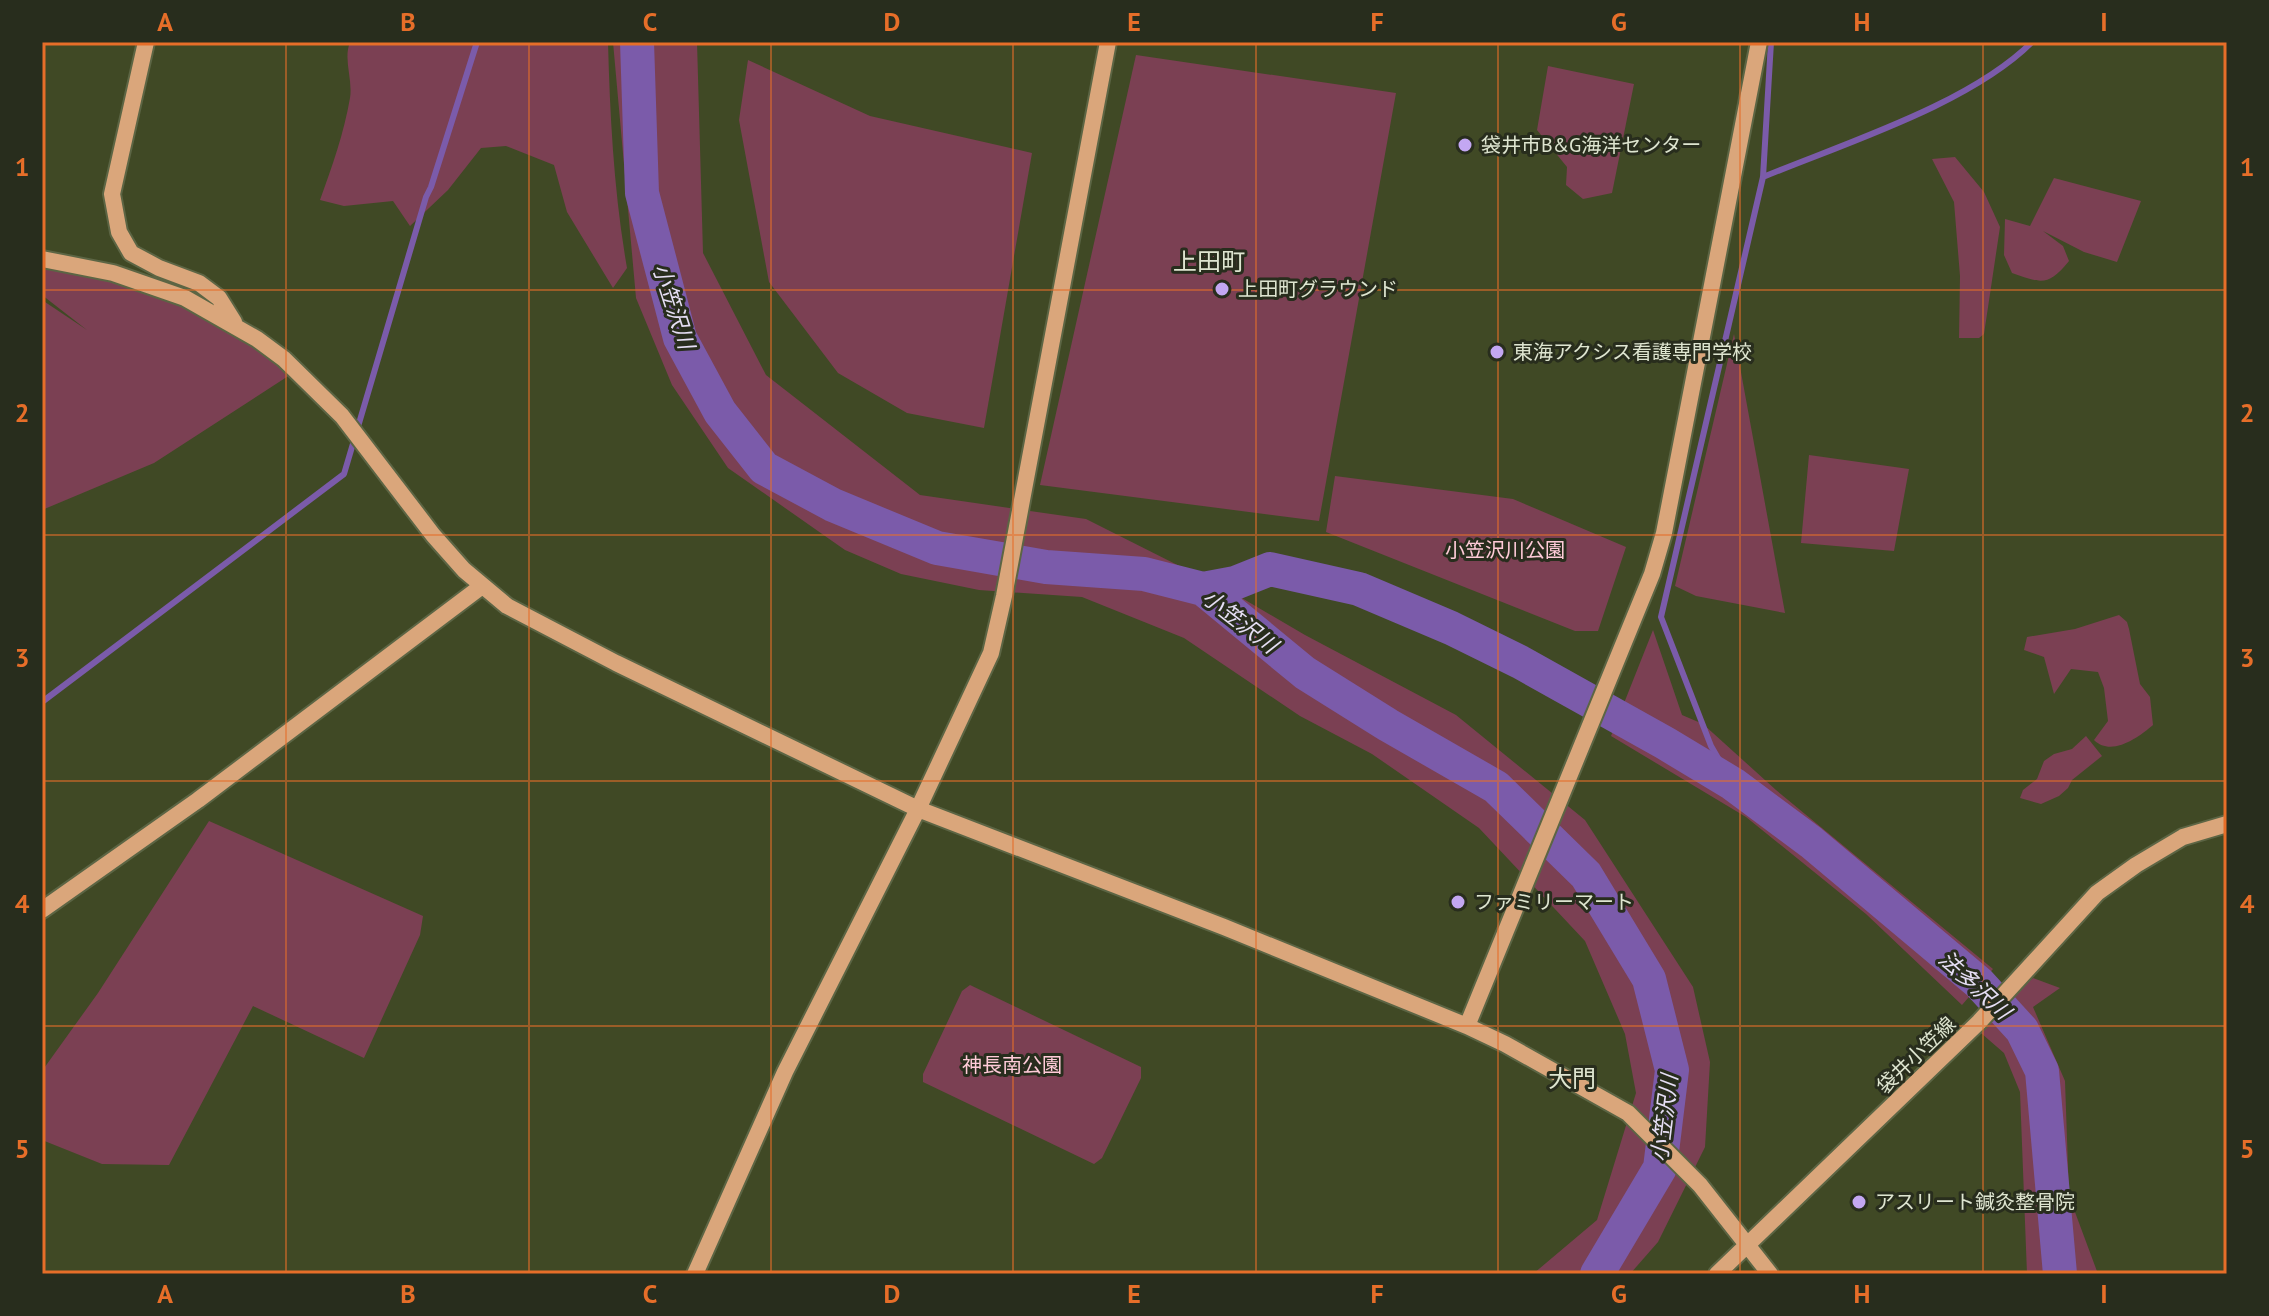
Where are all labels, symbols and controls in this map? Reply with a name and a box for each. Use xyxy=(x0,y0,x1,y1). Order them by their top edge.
text: A xyxy=(157,5,173,38)
text: B xyxy=(400,5,416,38)
text: C xyxy=(643,5,657,38)
text: D xyxy=(884,5,900,38)
text: E xyxy=(1127,5,1141,38)
text: F xyxy=(1370,5,1384,38)
text: G xyxy=(1611,5,1627,38)
text: H xyxy=(1854,5,1870,38)
text: I xyxy=(2100,5,2108,38)
place label: 袋井市B&G海洋センター xyxy=(1481,132,1701,158)
marker: 袋井市B&G海洋センター xyxy=(1456,136,1474,154)
text: 1 xyxy=(15,150,29,183)
text: 1 xyxy=(2240,150,2254,183)
district label: 上田町 xyxy=(1173,246,1245,277)
water label: 小笠沢川 xyxy=(647,260,702,354)
place label: 上田町グラウンド xyxy=(1238,276,1398,302)
marker: 上田町グラウンド xyxy=(1213,280,1231,298)
place label: 東海アクシス看護専門学校 xyxy=(1513,339,1752,365)
marker: 東海アクシス看護専門学校 xyxy=(1488,343,1506,361)
text: 2 xyxy=(15,396,29,429)
text: 2 xyxy=(2240,396,2254,429)
park label: 小笠沢川公園 xyxy=(1445,537,1565,563)
water label: 小笠沢川 xyxy=(1197,583,1285,660)
text: 3 xyxy=(15,641,29,674)
text: 3 xyxy=(2240,641,2254,674)
text: 4 xyxy=(15,887,30,920)
text: 4 xyxy=(2240,887,2255,920)
place label: ファミリーマート xyxy=(1474,889,1634,915)
marker: ファミリーマート xyxy=(1449,893,1467,911)
water label: 法多沢川 xyxy=(1933,945,2018,1027)
street label: 袋井小笠線 xyxy=(1871,1011,1961,1099)
park label: 神長南公園 xyxy=(962,1052,1062,1078)
district label: 大門 xyxy=(1548,1063,1596,1094)
water label: 小笠沢川 xyxy=(1645,1071,1684,1163)
text: 5 xyxy=(15,1132,29,1165)
text: 5 xyxy=(2240,1132,2254,1165)
place label: アスリート鍼灸整骨院 xyxy=(1875,1189,2075,1215)
marker: アスリート鍼灸整骨院 xyxy=(1850,1193,1868,1211)
text: A xyxy=(157,1277,173,1310)
text: B xyxy=(400,1277,416,1310)
text: C xyxy=(643,1277,657,1310)
text: D xyxy=(884,1277,900,1310)
text: E xyxy=(1127,1277,1141,1310)
text: F xyxy=(1370,1277,1384,1310)
text: G xyxy=(1611,1277,1627,1310)
text: H xyxy=(1854,1277,1870,1310)
text: I xyxy=(2100,1277,2108,1310)

